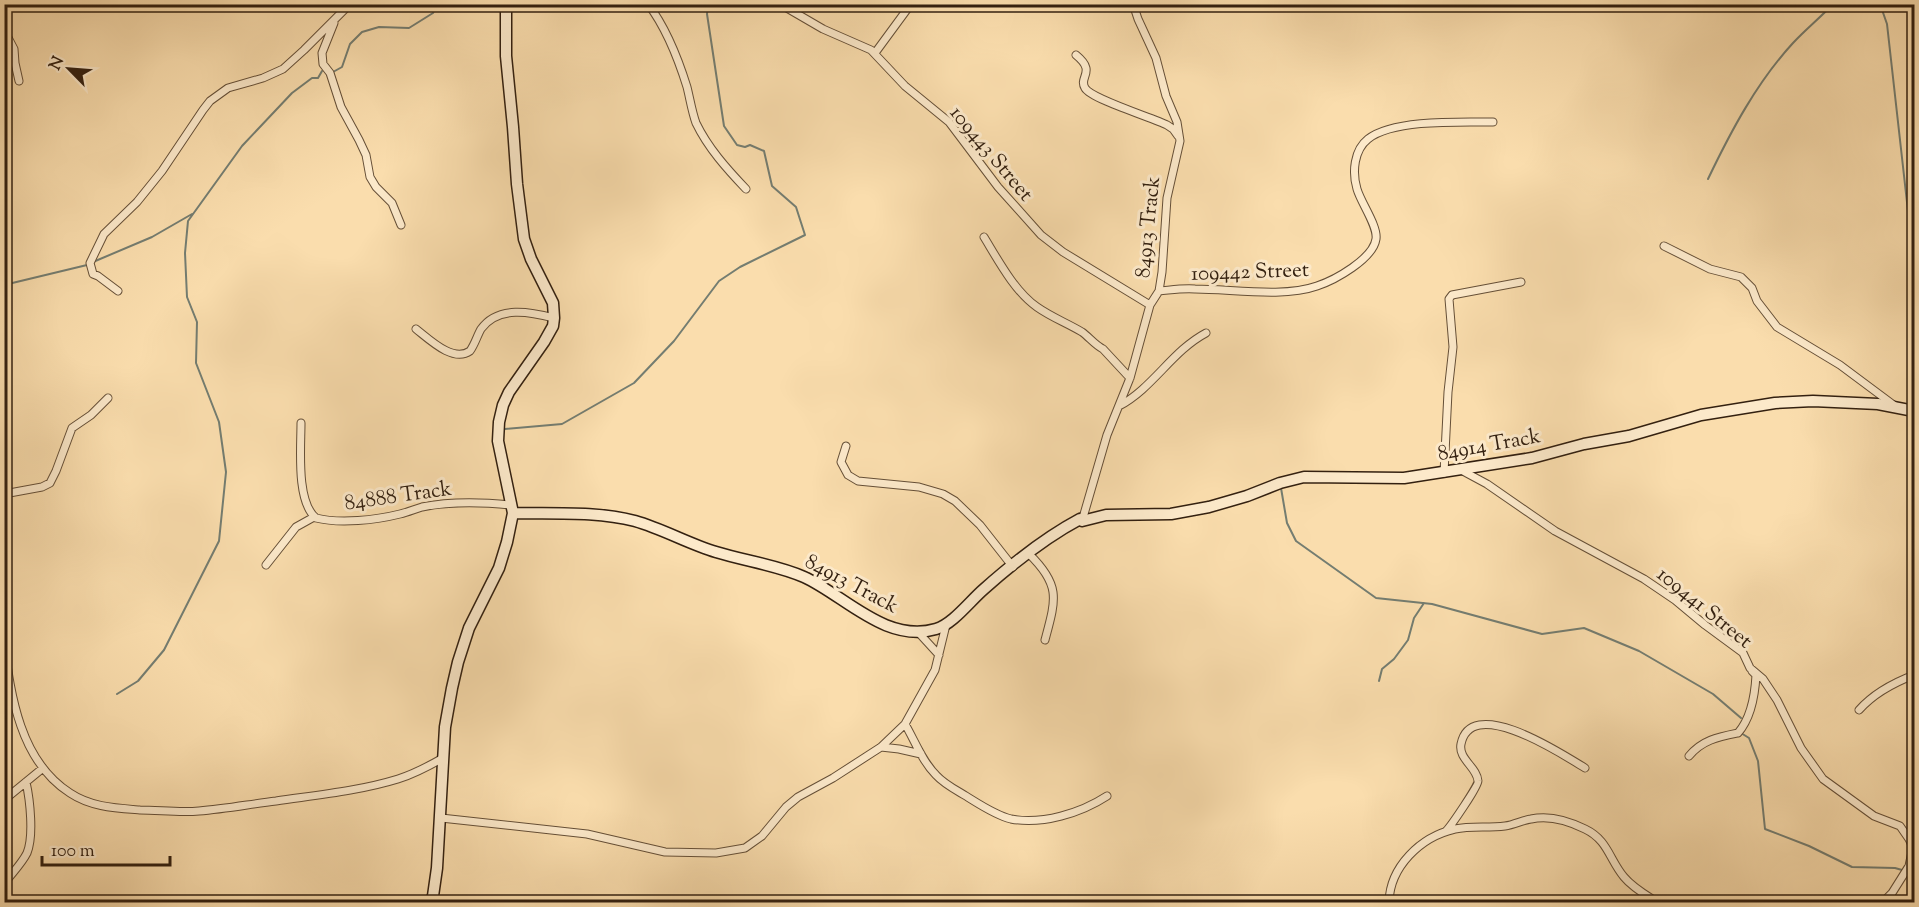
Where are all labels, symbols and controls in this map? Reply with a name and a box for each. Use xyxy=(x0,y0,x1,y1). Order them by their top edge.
north arrow xyxy=(39,39,99,99)
text: N xyxy=(45,53,71,74)
street label: 109443 Street xyxy=(942,100,1039,209)
street label: 84913 Track xyxy=(1129,174,1169,279)
street label: 109442 Street xyxy=(1191,256,1310,290)
street label: 84914 Track xyxy=(1435,422,1544,470)
street label: 84888 Track xyxy=(343,475,454,519)
street label: 84913 Track xyxy=(799,548,904,622)
street label: 109441 Street xyxy=(1650,561,1758,656)
scale bar xyxy=(42,829,170,867)
text: 100 m xyxy=(51,839,95,865)

